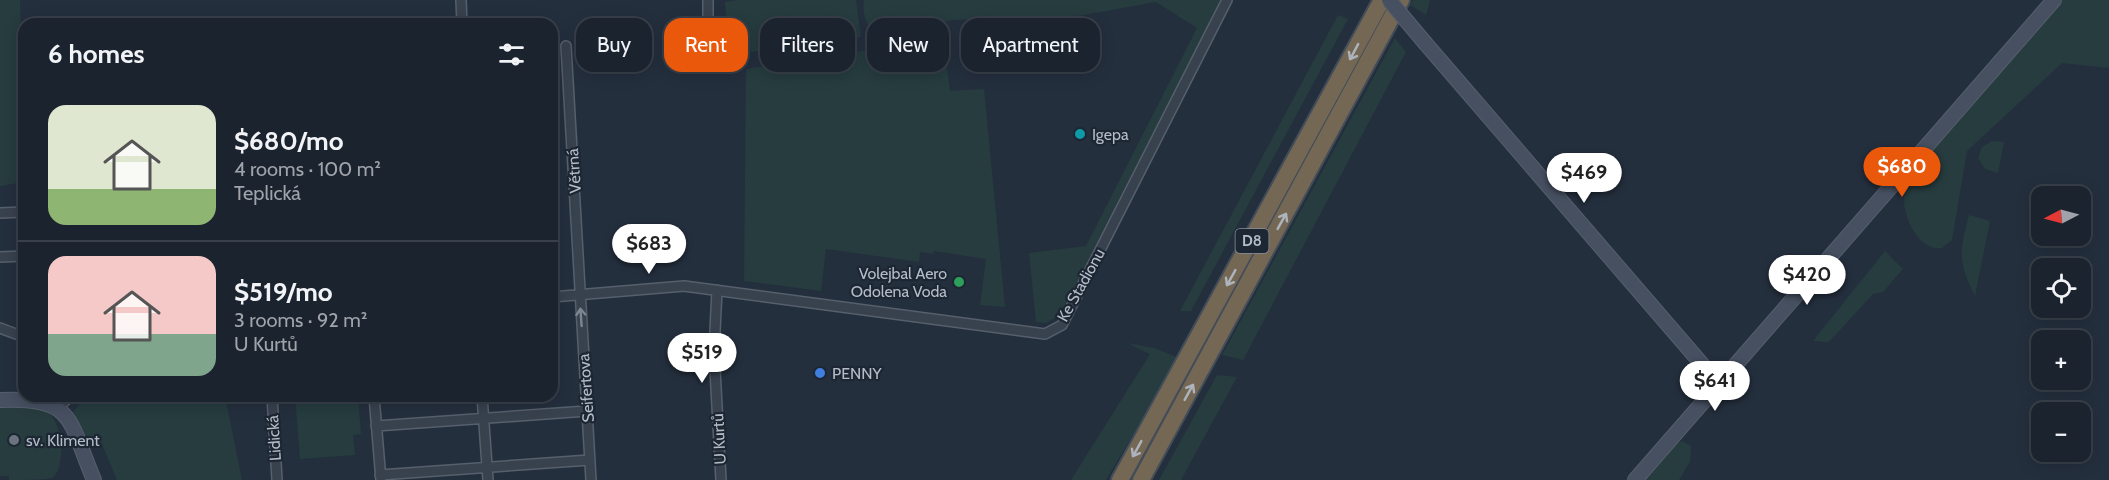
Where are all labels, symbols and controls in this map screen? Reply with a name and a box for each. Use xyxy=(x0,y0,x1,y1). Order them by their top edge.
chip: Buy xyxy=(576,18,652,72)
chip: Rent xyxy=(664,18,748,72)
chip: Filters xyxy=(760,18,855,72)
chip: New xyxy=(867,18,949,72)
chip: Apartment xyxy=(961,18,1100,72)
text: 6 homes xyxy=(48,38,145,70)
icon: filters xyxy=(495,38,528,71)
one-way arrow xyxy=(1348,42,1359,60)
text: $680/mo xyxy=(234,125,344,157)
place label: Igepa xyxy=(1092,125,1129,144)
marker: Igepa xyxy=(1073,127,1087,141)
icon: home xyxy=(96,129,168,201)
pin: $680 xyxy=(1866,147,1938,198)
street label: Větrná xyxy=(563,148,585,194)
pin: $469 xyxy=(1548,153,1620,204)
text: $680 xyxy=(1877,154,1927,178)
text: 4 rooms · 100 m² xyxy=(234,157,381,181)
text: $469 xyxy=(1561,160,1607,184)
text: Teplická xyxy=(234,181,301,205)
north arrow xyxy=(2031,186,2091,246)
map controls xyxy=(2031,186,2091,462)
one-way arrow xyxy=(1276,213,1288,230)
pin: $683 xyxy=(613,224,685,275)
road number: D8 xyxy=(1236,229,1268,253)
text: $683 xyxy=(626,231,672,255)
street label: Ke Stadionu xyxy=(1053,245,1109,325)
pin: $420 xyxy=(1771,255,1843,306)
button: locate xyxy=(2031,258,2091,318)
text: $420 xyxy=(1783,262,1831,286)
place label: Volejbal Aero Odolena Voda xyxy=(851,264,947,301)
one-way arrow xyxy=(1225,269,1236,287)
marker: Volejbal Aero Odolena Voda xyxy=(952,275,966,289)
text: $519/mo xyxy=(234,276,333,308)
icon: home xyxy=(96,280,168,352)
one-way arrow xyxy=(576,307,587,327)
text: 3 rooms · 92 m² xyxy=(234,308,367,332)
button: + xyxy=(2031,330,2091,390)
text: U Kurtů xyxy=(234,332,298,356)
pin: $519 xyxy=(666,333,738,384)
text: $519 xyxy=(682,340,722,364)
street label: Seifertova xyxy=(574,353,598,423)
pin: $641 xyxy=(1679,361,1751,412)
place label: PENNY xyxy=(832,364,883,383)
marker: PENNY xyxy=(813,366,827,380)
text: $641 xyxy=(1694,368,1736,392)
one-way arrow xyxy=(1183,384,1195,401)
button: − xyxy=(2031,402,2091,462)
street label: U Kurtů xyxy=(708,413,730,465)
street label: Lidická xyxy=(263,414,285,461)
place label: sv. Kliment xyxy=(26,431,100,450)
marker: sv. Kliment xyxy=(7,433,21,447)
one-way arrow xyxy=(1131,440,1143,457)

